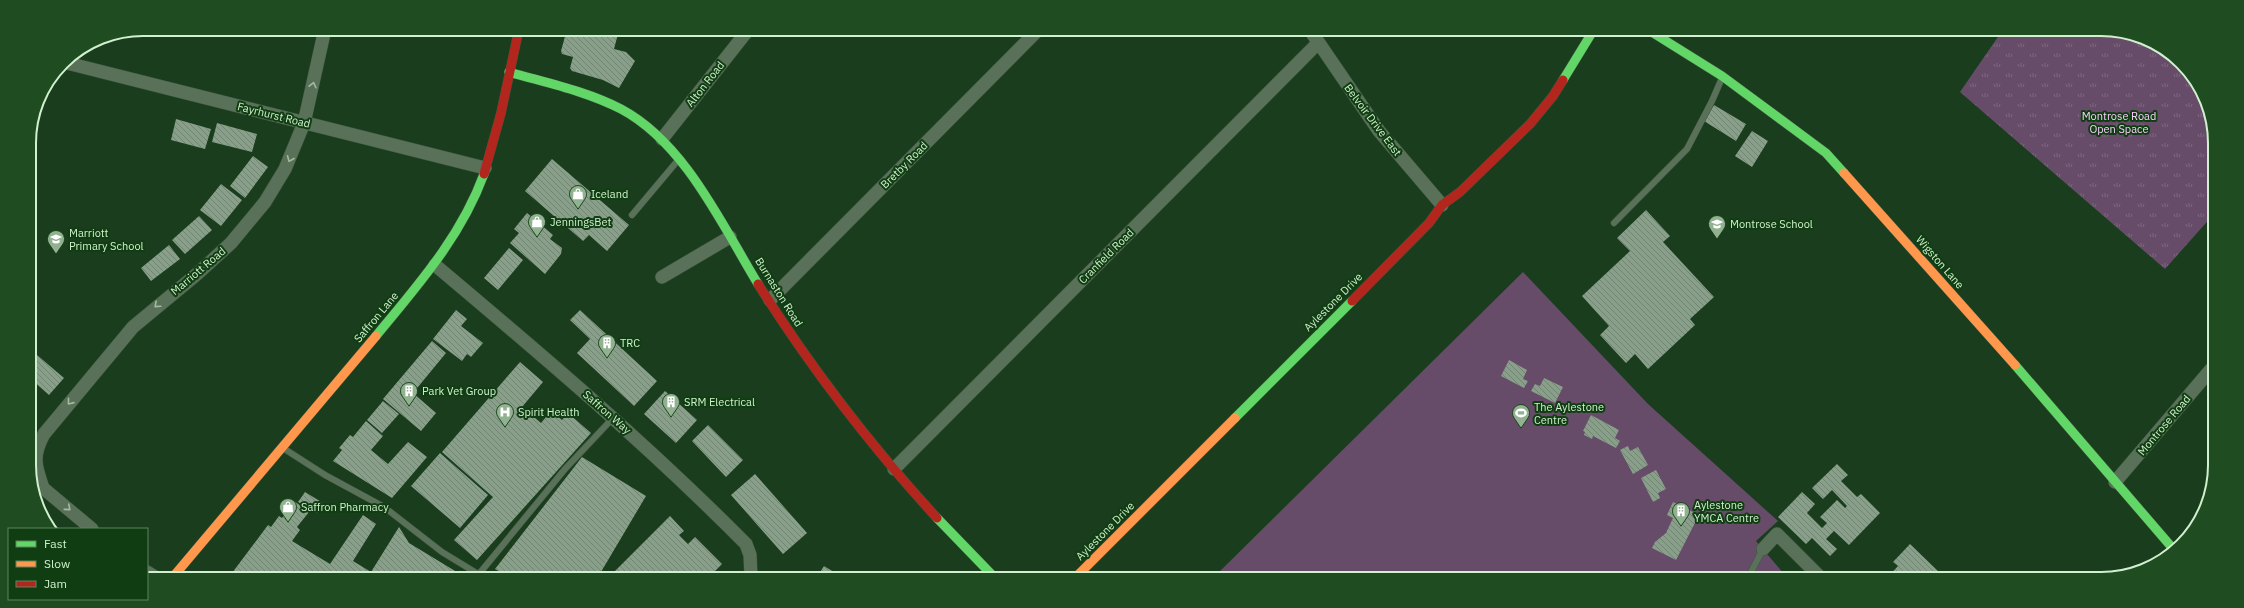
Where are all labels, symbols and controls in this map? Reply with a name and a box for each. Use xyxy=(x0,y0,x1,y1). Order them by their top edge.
street label: Alton Road xyxy=(683,58,727,110)
one-way arrow xyxy=(308,81,316,88)
street label: Belvoir Drive East xyxy=(1341,81,1405,159)
street label: Fayrhurst Road xyxy=(236,99,312,131)
park label: Montrose Road Open Space xyxy=(2082,109,2156,136)
street label: Bretby Road xyxy=(878,139,930,191)
one-way arrow xyxy=(286,155,294,162)
shop icon: Iceland xyxy=(568,184,588,209)
place label: Iceland xyxy=(591,187,628,201)
shop icon: JenningsBet xyxy=(527,212,547,237)
school or university icon: Montrose School xyxy=(1707,214,1727,239)
place label: JenningsBet xyxy=(550,215,612,229)
place label: Montrose School xyxy=(1730,217,1813,231)
street label: Cranfield Road xyxy=(1075,225,1137,287)
place label: Marriott Primary School xyxy=(69,226,144,253)
school or university icon: Marriott Primary School xyxy=(46,229,66,254)
street label: Wigston Lane xyxy=(1913,232,1967,292)
street label: Marriott Road xyxy=(168,244,228,298)
street label: Burnaston Road xyxy=(752,255,806,329)
street label: Aylestone Drive xyxy=(1301,270,1365,334)
street label: Saffron Lane xyxy=(351,289,401,345)
one-way arrow xyxy=(154,301,162,308)
building icon: TRC xyxy=(597,333,617,358)
place label: TRC xyxy=(620,336,640,350)
building icon: Park Vet Group xyxy=(399,381,419,406)
place label: Park Vet Group xyxy=(422,384,496,398)
street label: Saffron Way xyxy=(580,387,634,437)
building icon: SRM Electrical xyxy=(661,392,681,417)
street label: Montrose Road xyxy=(2135,392,2193,458)
place label: SRM Electrical xyxy=(684,395,755,409)
one-way arrow xyxy=(68,397,75,404)
place label: The Aylestone Centre xyxy=(1534,400,1604,427)
hospital icon: Spirit Health xyxy=(495,402,515,427)
sports icon: The Aylestone Centre xyxy=(1511,403,1531,428)
place label: Spirit Health xyxy=(518,405,580,419)
shop icon: Saffron Pharmacy xyxy=(278,497,298,522)
place label: Aylestone YMCA Centre xyxy=(1694,498,1759,525)
street label: Aylestone Drive xyxy=(1073,499,1137,563)
place label: Saffron Pharmacy xyxy=(301,500,389,514)
building icon: Aylestone YMCA Centre xyxy=(1671,501,1691,526)
one-way arrow xyxy=(63,504,70,511)
legend xyxy=(8,528,148,600)
text: Fast xyxy=(44,536,67,551)
text: Slow xyxy=(44,556,70,571)
text: Jam xyxy=(44,576,67,591)

